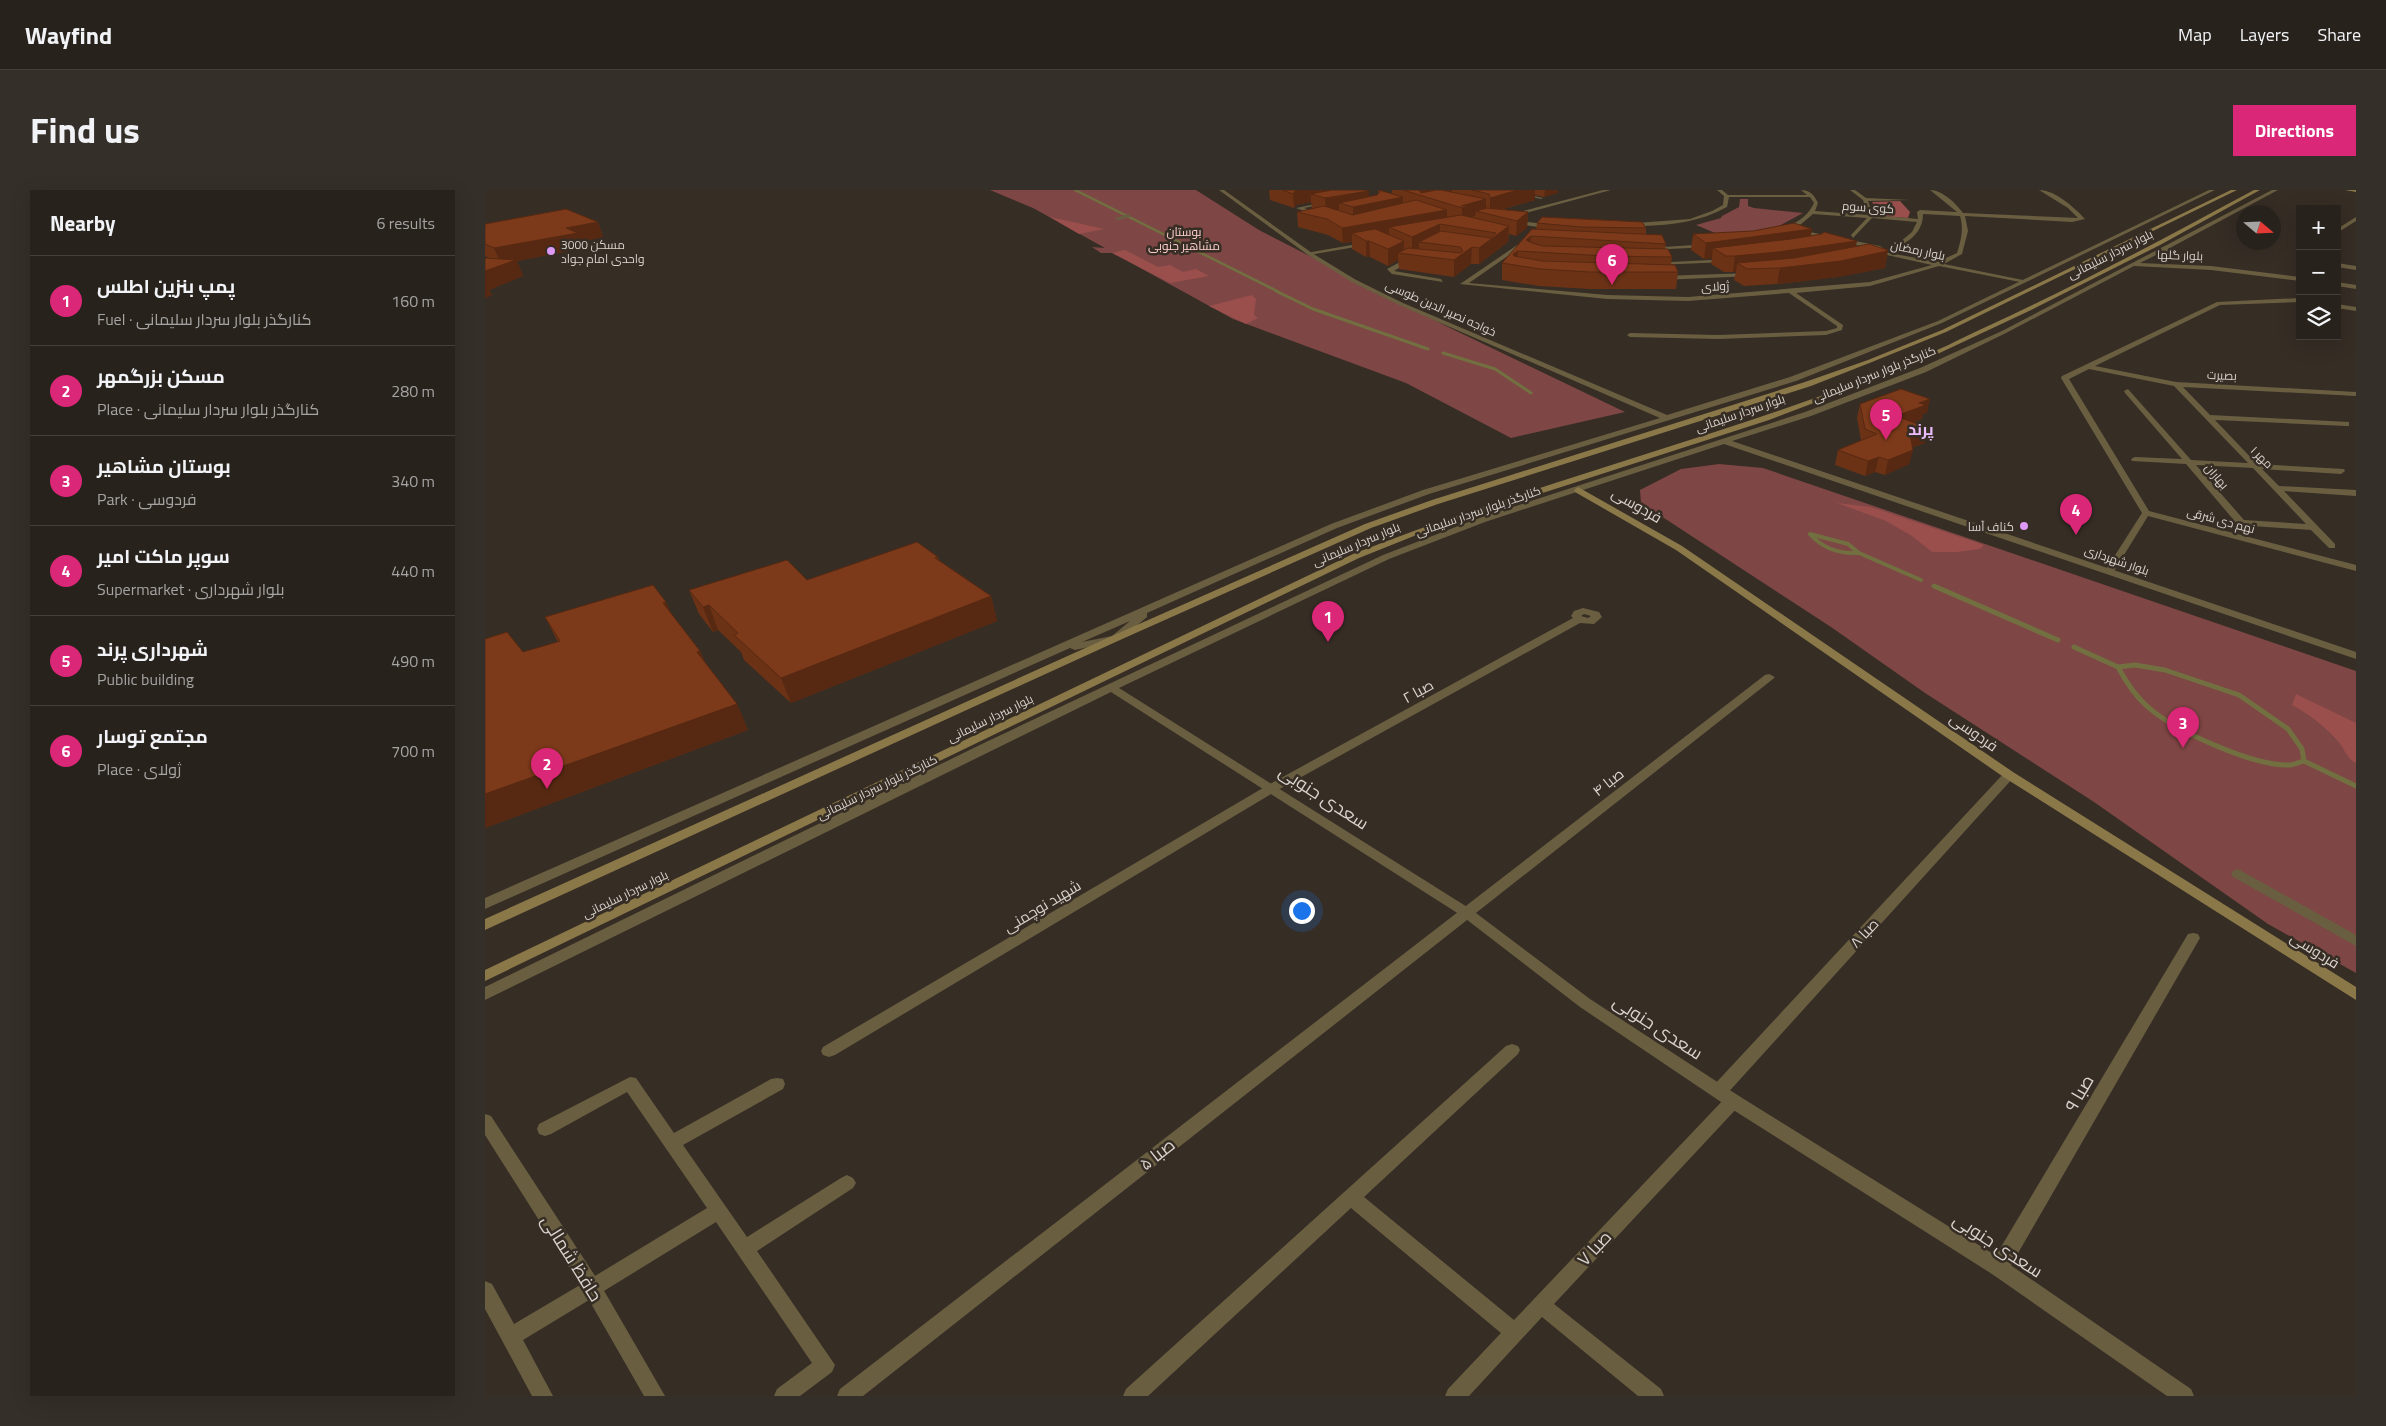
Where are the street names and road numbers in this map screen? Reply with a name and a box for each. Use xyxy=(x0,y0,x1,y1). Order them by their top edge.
street label: کوی سوم xyxy=(1841,196,1895,218)
street label: بلوار سردار سلیمانی xyxy=(2064,224,2156,284)
street label: بلوار رمضان xyxy=(1889,235,1947,265)
street label: بلوار گلها xyxy=(2157,245,2203,265)
street label: خواجه نصیر الدین طوسی xyxy=(1382,275,1500,341)
street label: ژولای xyxy=(1700,276,1730,296)
street label: کنارگذر بلوار سردار سلیمانی xyxy=(1809,341,1939,407)
street label: بصیرت xyxy=(2206,365,2238,385)
street label: بلوار سردار سلیمانی xyxy=(1693,389,1787,437)
street label: مهر ۱ xyxy=(2246,441,2278,473)
street label: بهاران xyxy=(2200,459,2234,493)
street label: کنارگذر بلوار سردار سلیمانی xyxy=(1413,481,1543,541)
street label: فردوسی xyxy=(1608,481,1666,529)
street label: نهم دی شرقی xyxy=(2185,502,2257,538)
street label: بلوار سردار سلیمانی xyxy=(1309,517,1403,571)
street label: بلوار شهرداری xyxy=(2082,540,2152,580)
street label: صبا ۲ xyxy=(1398,673,1438,709)
street label: بلوار سردار سلیمانی xyxy=(944,689,1036,747)
street label: فردوسی xyxy=(1945,707,2003,757)
street label: کنارگذر بلوار سردار سلیمانی xyxy=(814,750,940,824)
street label: سعدی جنوبی xyxy=(1274,758,1374,836)
street label: صبا ۴ xyxy=(1587,762,1629,802)
street label: بلوار سردار سلیمانی xyxy=(579,865,671,923)
street label: شهید نوچمنی xyxy=(999,874,1085,938)
street label: صبا ۸ xyxy=(1844,913,1884,953)
street label: فردوسی xyxy=(2286,926,2344,974)
street label: سعدی جنوبی xyxy=(1608,988,1708,1066)
street label: صبا ۹ xyxy=(2058,1070,2100,1116)
street label: صبا ۵ xyxy=(1133,1131,1181,1177)
street label: سعدی جنوبی xyxy=(1948,1206,2048,1284)
street label: حافظ شمالی xyxy=(535,1209,609,1307)
street label: صبا ۷ xyxy=(1570,1224,1618,1272)

